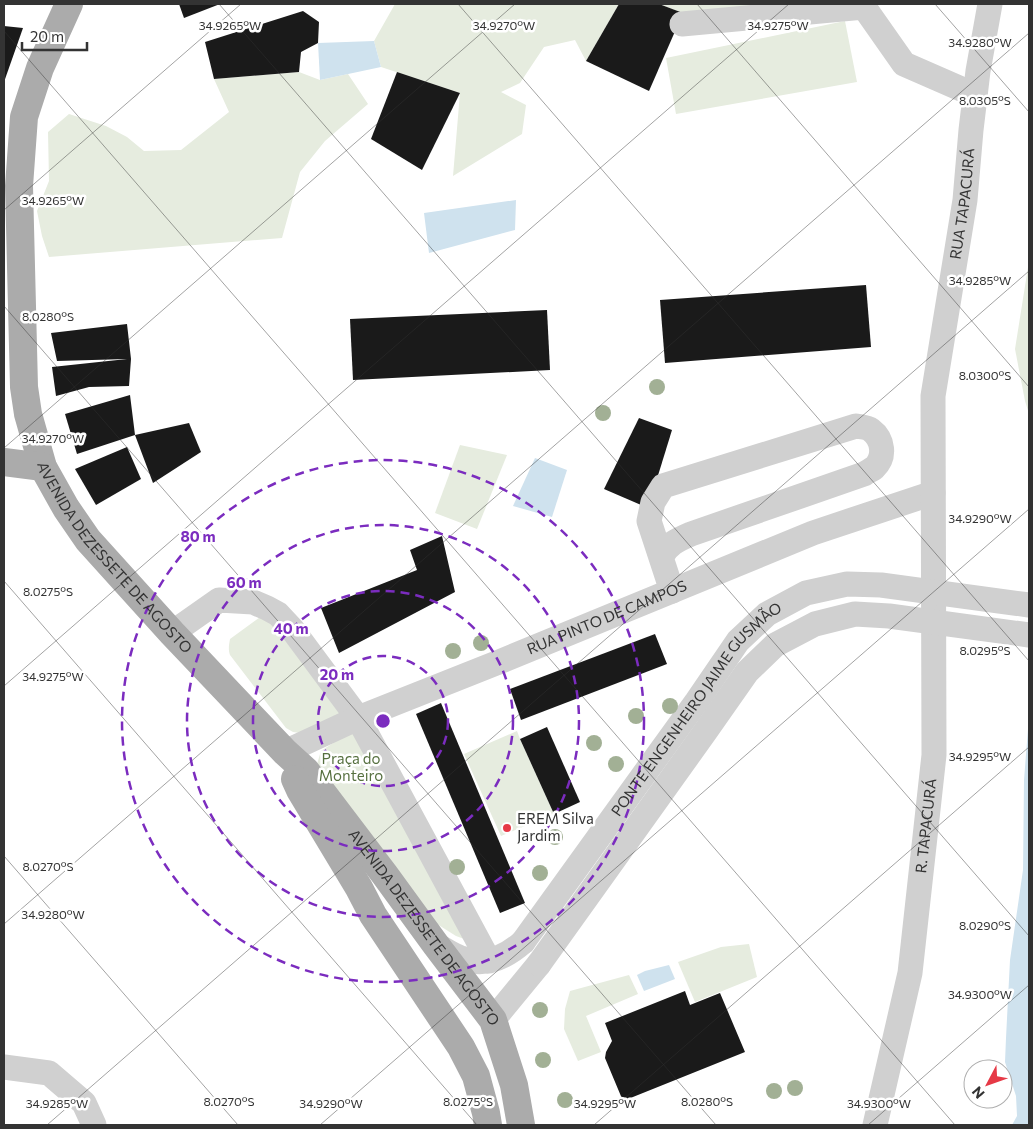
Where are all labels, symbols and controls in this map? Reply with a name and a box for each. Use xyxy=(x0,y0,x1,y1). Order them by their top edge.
text: 34.9265°W xyxy=(199,18,261,32)
text: 34.9270°W xyxy=(473,18,535,32)
text: 34.9275°W xyxy=(747,18,809,32)
scale bar xyxy=(22,20,88,52)
text: 20 m xyxy=(30,27,64,45)
text: 34.9280°W xyxy=(948,35,1012,49)
text: 8.0305°S xyxy=(959,93,1011,107)
street label: RUA TAPACURÁ xyxy=(945,147,977,261)
text: 34.9265°W xyxy=(22,193,84,207)
text: 34.9285°W xyxy=(949,273,1011,287)
text: 8.0280°S xyxy=(22,309,74,323)
text: 8.0300°S xyxy=(959,368,1011,382)
text: 34.9270°W xyxy=(22,431,84,445)
street label: AVENIDA DEZESSETE DE AGOSTO xyxy=(34,460,196,656)
text: 34.9290°W xyxy=(948,511,1012,525)
text: 80 m xyxy=(180,527,216,545)
text: 60 m xyxy=(226,573,262,591)
street label: RUA PINTO DE CAMPOS xyxy=(524,576,689,658)
text: 8.0275°S xyxy=(23,584,73,598)
street label: PONTE ENGENHEIRO JAIME GUSMÃO xyxy=(607,598,784,819)
text: 40 m xyxy=(273,619,309,637)
text: 8.0295°S xyxy=(960,643,1011,657)
text: 20 m xyxy=(320,665,354,683)
text: 34.9275°W xyxy=(22,669,84,683)
centre of rings xyxy=(374,712,392,730)
park label: Praça do Monteiro xyxy=(319,749,383,784)
text: 34.9295°W xyxy=(949,749,1011,763)
street label: R. TAPACURÁ xyxy=(911,777,939,874)
place label: EREM Silva Jardim xyxy=(517,809,594,844)
marker: EREM Silva Jardim xyxy=(501,822,513,834)
street label: AVENIDA DEZESSETE DE AGOSTO xyxy=(345,825,504,1029)
text: 8.0270°S xyxy=(23,859,73,873)
text: 34.9280°W xyxy=(21,907,85,921)
text: 8.0290°S xyxy=(959,918,1011,932)
text: 34.9300°W xyxy=(948,987,1012,1001)
north arrow xyxy=(963,1059,1013,1109)
text: N xyxy=(968,1083,988,1102)
text: 8.0270°S xyxy=(204,1094,254,1108)
text: 8.0275°S xyxy=(443,1094,493,1108)
text: 8.0280°S xyxy=(681,1094,733,1108)
text: 34.9285°W xyxy=(26,1096,88,1110)
text: 34.9290°W xyxy=(299,1096,363,1110)
text: 34.9295°W xyxy=(574,1096,636,1110)
text: 34.9300°W xyxy=(847,1096,911,1110)

